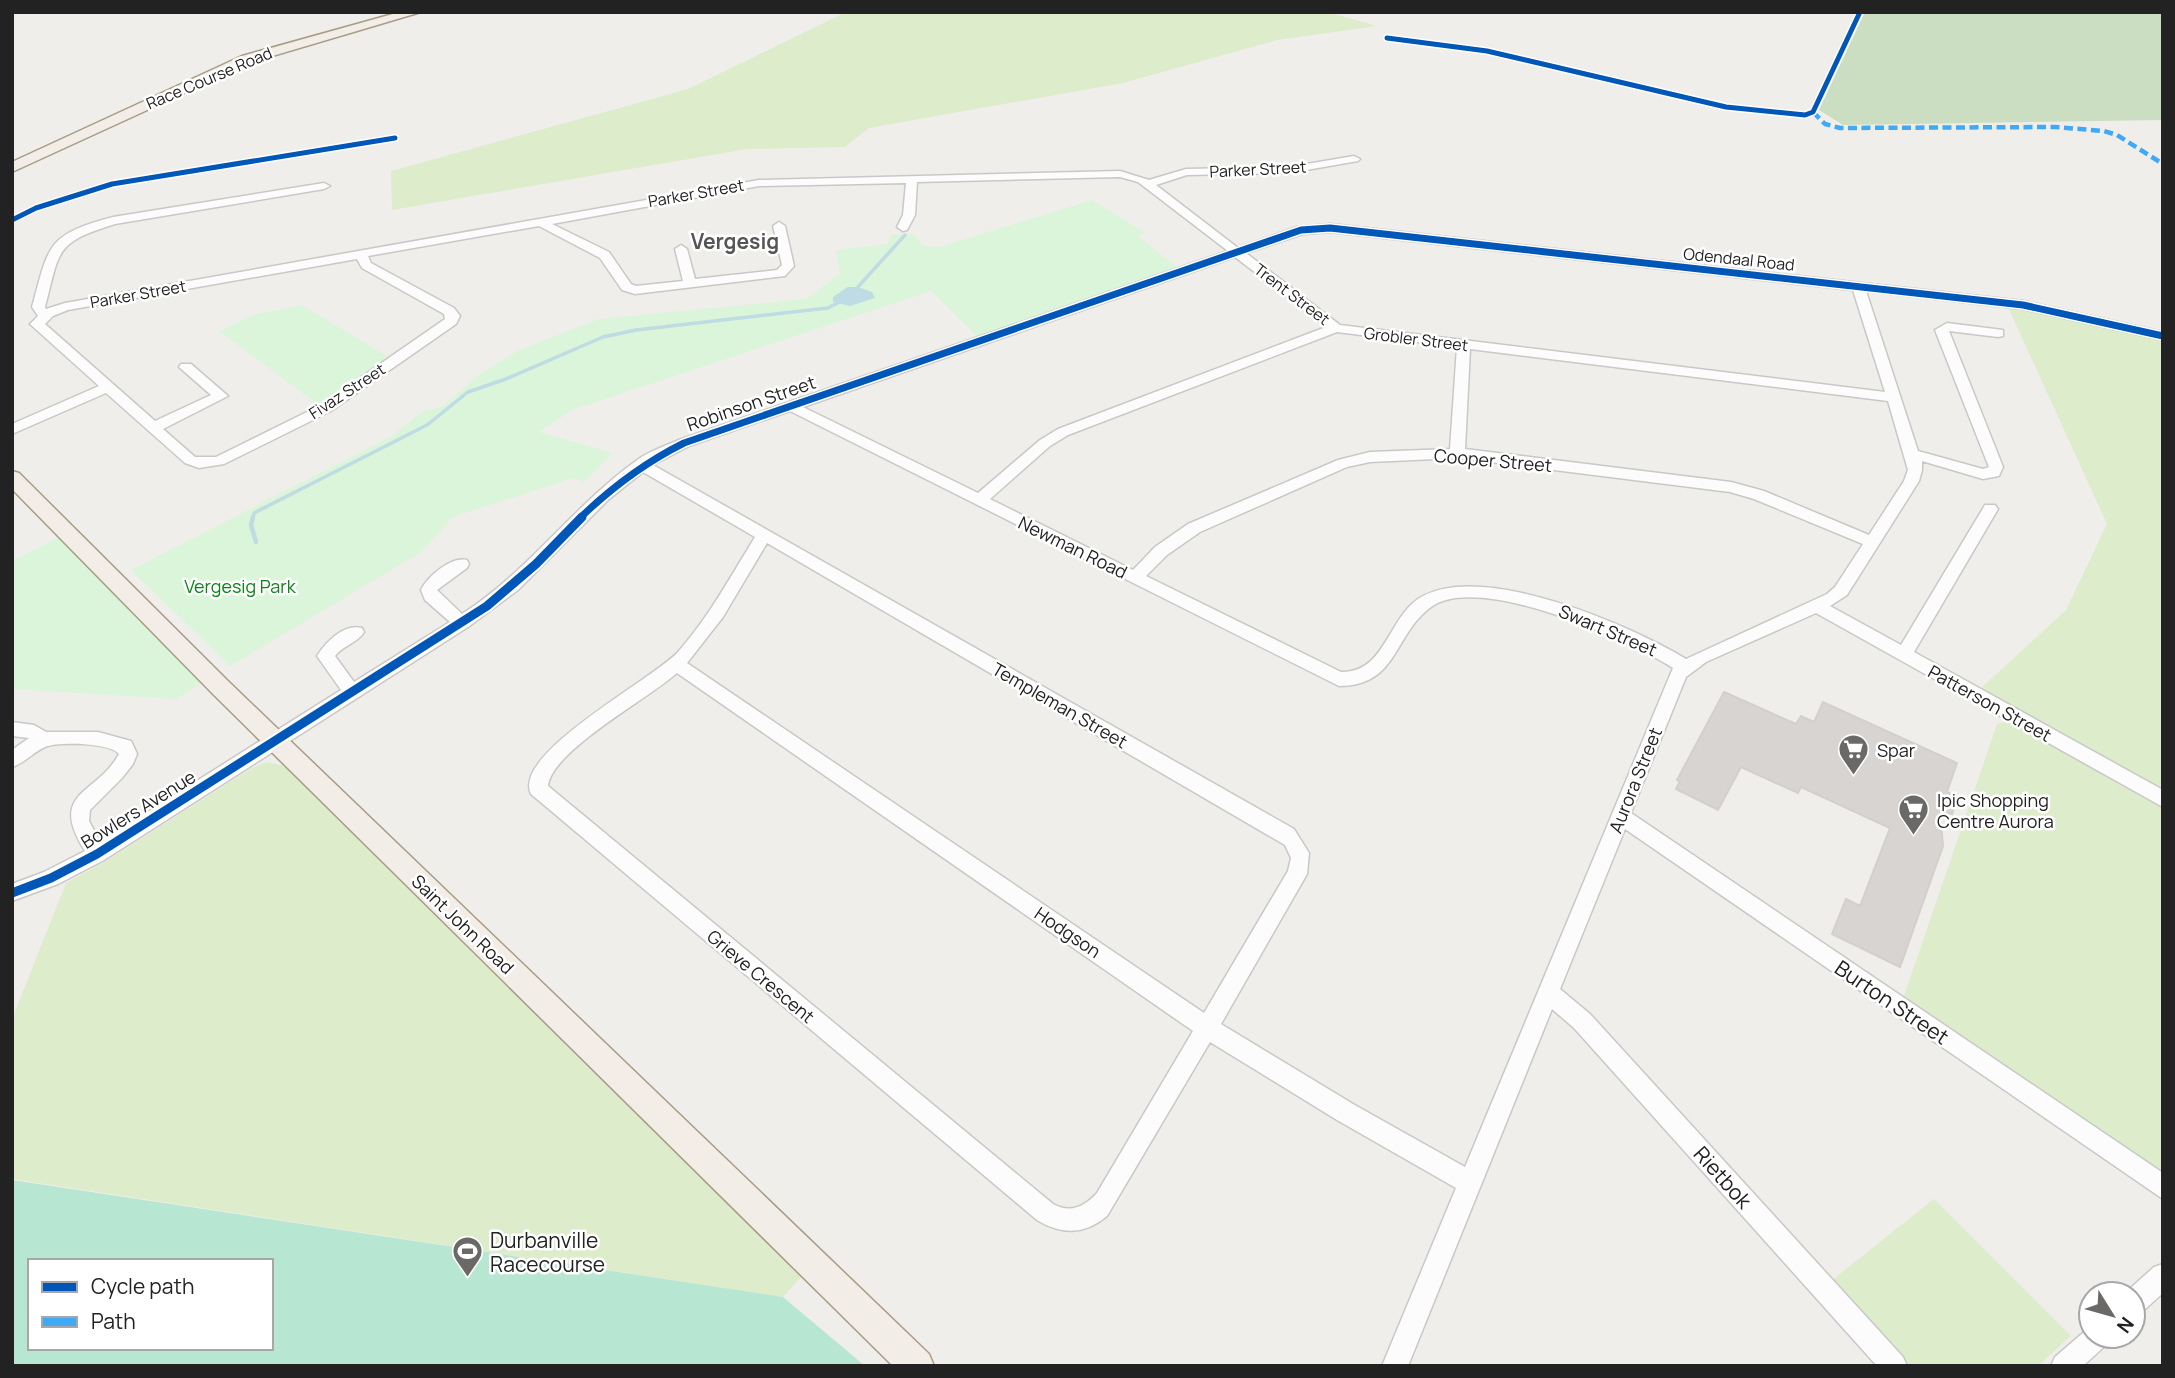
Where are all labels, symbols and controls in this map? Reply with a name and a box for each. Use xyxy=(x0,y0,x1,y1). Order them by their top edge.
street label: Race Course Road xyxy=(143,42,275,114)
street label: Parker Street xyxy=(1209,155,1307,183)
street label: Parker Street xyxy=(646,174,746,212)
district label: Vergesig xyxy=(691,227,779,255)
street label: Odendaal Road xyxy=(1682,242,1796,276)
street label: Trent Street xyxy=(1250,258,1334,330)
street label: Parker Street xyxy=(88,275,188,313)
street label: Grobler Street xyxy=(1363,322,1469,356)
street label: Fivaz Street xyxy=(305,358,389,424)
street label: Robinson Street xyxy=(683,370,819,436)
street label: Cooper Street xyxy=(1433,443,1553,477)
street label: Newman Road xyxy=(1014,510,1132,584)
park label: Vergesig Park xyxy=(184,574,297,598)
street label: Swart Street xyxy=(1555,599,1661,661)
street label: Templeman Street xyxy=(988,657,1132,753)
street label: Patterson Street xyxy=(1924,659,2056,747)
street label: Aurora Street xyxy=(1603,724,1667,836)
supermarket icon: Spar xyxy=(1837,733,1871,777)
place label: Spar xyxy=(1877,738,1916,762)
street label: Bowlers Avenue xyxy=(76,764,200,854)
place label: Ipic Shopping Centre Aurora xyxy=(1937,788,2054,833)
supermarket icon: Ipic Shopping Centre Aurora xyxy=(1897,793,1931,837)
street label: Saint John Road xyxy=(407,869,519,979)
street label: Hodgson xyxy=(1030,901,1106,963)
street label: Grieve Crescent xyxy=(702,924,820,1028)
street label: Burton Street xyxy=(1830,954,1954,1050)
street label: Rietbok xyxy=(1688,1140,1759,1214)
place label: Durbanville Racecourse xyxy=(490,1226,605,1278)
sports icon: Durbanville Racecourse xyxy=(450,1235,484,1279)
legend xyxy=(28,1259,273,1350)
text: Cycle path xyxy=(91,1272,194,1300)
north arrow xyxy=(2077,1280,2147,1350)
text: Path xyxy=(91,1307,136,1335)
text: N xyxy=(2111,1312,2140,1339)

